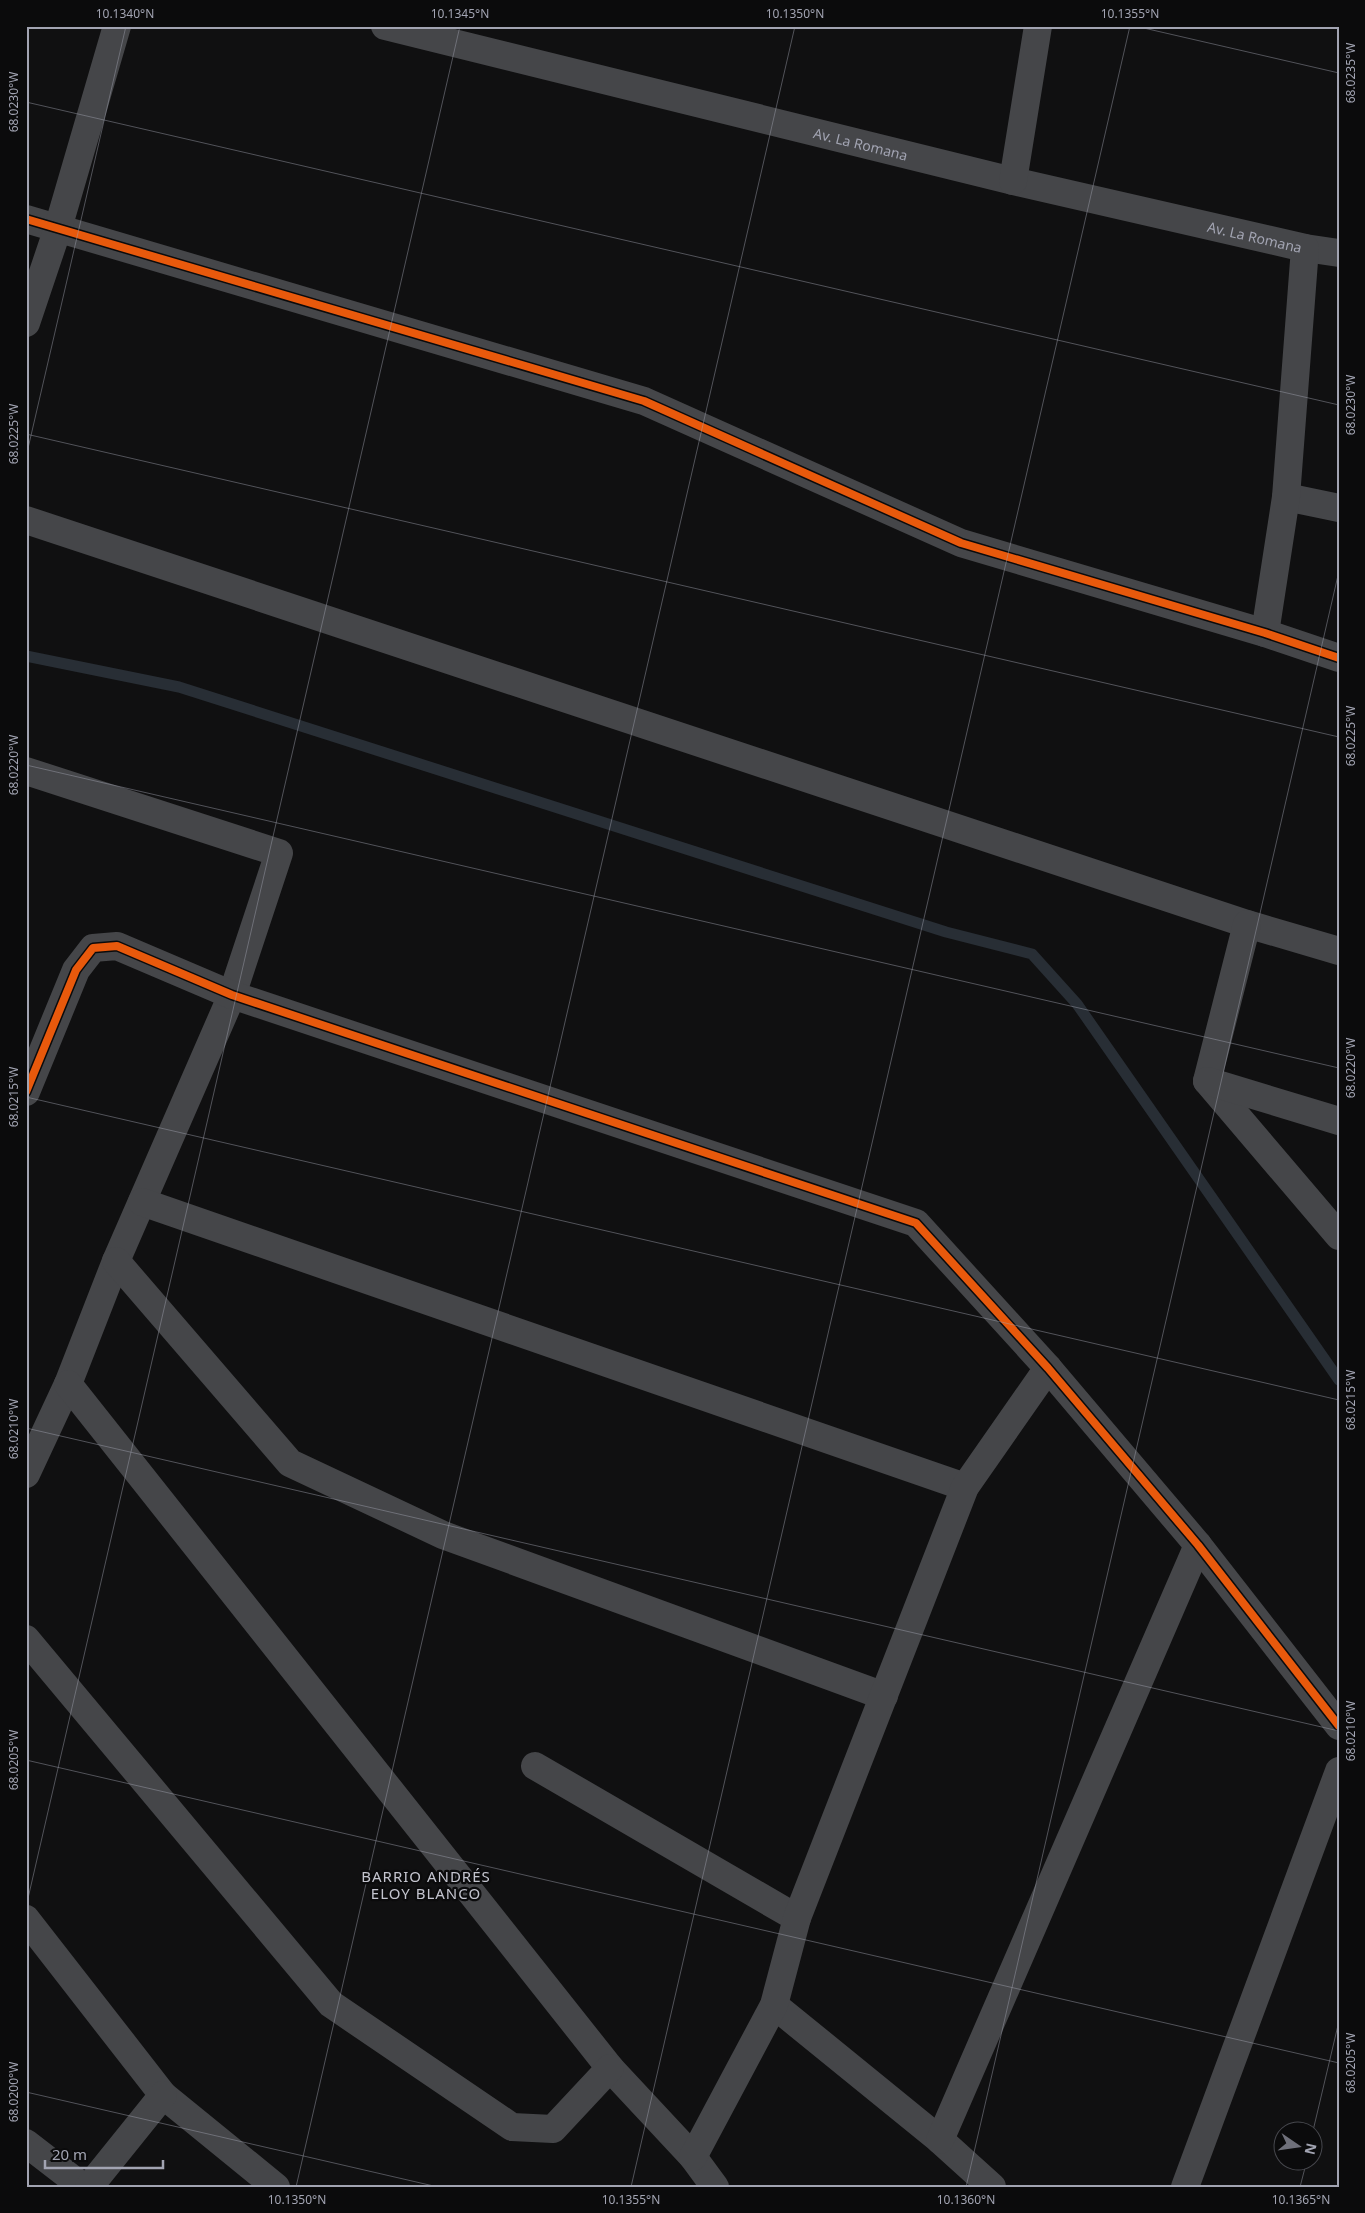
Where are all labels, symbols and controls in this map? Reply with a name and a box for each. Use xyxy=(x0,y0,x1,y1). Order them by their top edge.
text: 10.1340°N xyxy=(96,5,154,22)
text: 10.1345°N xyxy=(431,5,489,22)
text: 10.1350°N xyxy=(766,5,824,22)
text: 10.1355°N xyxy=(1101,5,1159,22)
text: 68.0235°W xyxy=(1342,43,1359,103)
text: 68.0230°W xyxy=(5,72,22,132)
street label: Av. La Romana xyxy=(812,123,910,164)
street label: Av. La Romana xyxy=(1206,216,1304,257)
text: 68.0230°W xyxy=(1342,375,1359,435)
text: 68.0225°W xyxy=(5,404,22,464)
text: 68.0225°W xyxy=(1342,706,1359,766)
text: 68.0220°W xyxy=(5,735,22,795)
text: 68.0220°W xyxy=(1342,1038,1359,1098)
text: 68.0215°W xyxy=(5,1067,22,1127)
text: 68.0215°W xyxy=(1342,1370,1359,1430)
text: 68.0210°W xyxy=(5,1399,22,1459)
text: 68.0210°W xyxy=(1342,1701,1359,1761)
text: 68.0205°W xyxy=(5,1730,22,1790)
district label: BARRIO ANDRÉS ELOY BLANCO xyxy=(361,1866,491,1903)
text: 68.0205°W xyxy=(1342,2033,1359,2093)
text: 68.0200°W xyxy=(5,2062,22,2122)
north arrow xyxy=(1272,2120,1322,2170)
scale bar xyxy=(45,2138,162,2170)
text: N xyxy=(1301,2141,1322,2157)
text: 20 m xyxy=(52,2144,87,2164)
text: 10.1350°N xyxy=(268,2191,326,2208)
text: 10.1355°N xyxy=(602,2191,660,2208)
text: 10.1360°N xyxy=(937,2191,995,2208)
text: 10.1365°N xyxy=(1272,2191,1330,2208)

